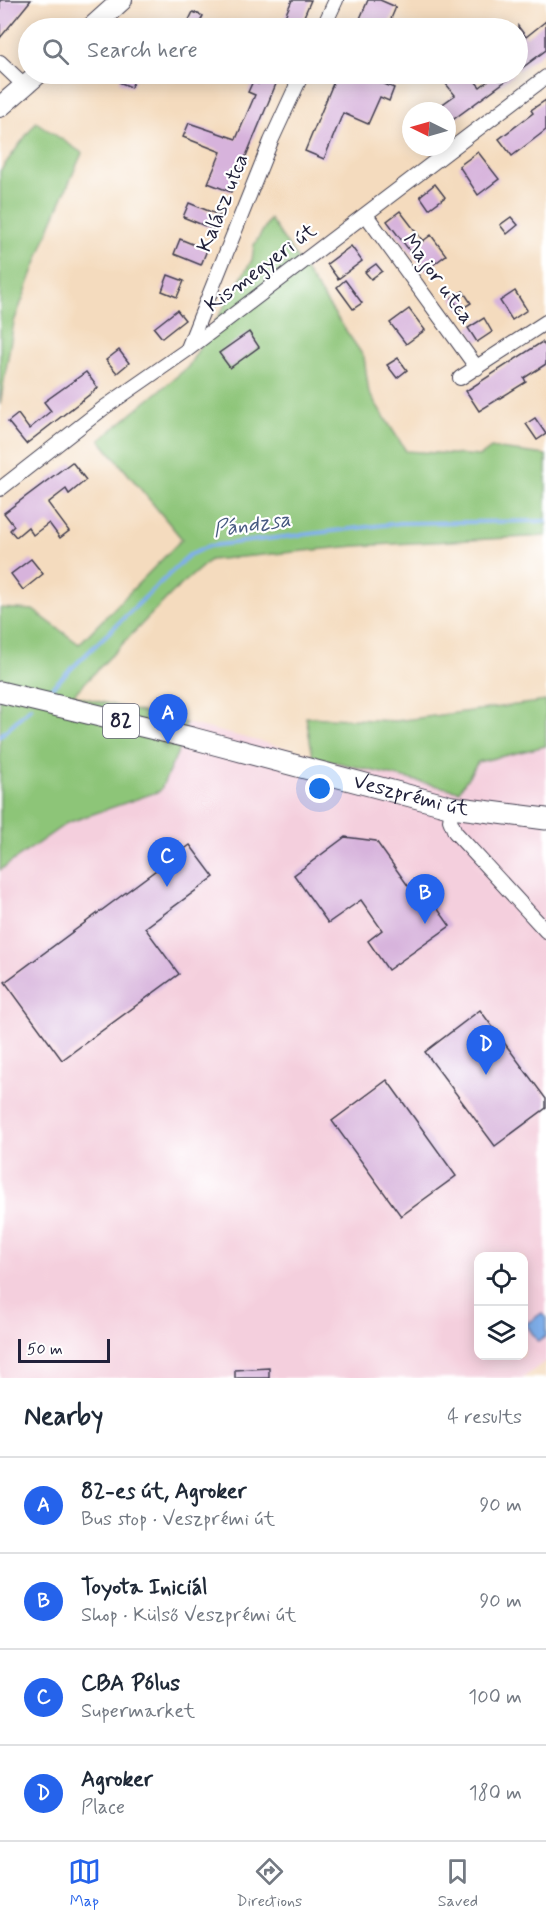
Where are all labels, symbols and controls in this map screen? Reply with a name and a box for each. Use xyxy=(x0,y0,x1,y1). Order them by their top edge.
search box xyxy=(18,18,528,84)
icon: search xyxy=(39,35,72,68)
text: Search here xyxy=(87,37,198,65)
north arrow xyxy=(402,102,456,156)
street label: Kalász utca xyxy=(191,150,255,256)
street label: Kismegyeri út xyxy=(199,216,323,319)
street label: Major utca xyxy=(396,228,480,330)
water label: Pándzsa xyxy=(211,506,293,544)
pin: A xyxy=(148,694,188,744)
road number: 82 xyxy=(103,704,139,738)
street label: Veszprémi út xyxy=(350,767,471,823)
your location xyxy=(305,774,334,803)
pin: C xyxy=(148,838,186,887)
pin: B xyxy=(406,874,444,924)
pin: D xyxy=(466,1026,506,1075)
map controls xyxy=(474,1252,528,1360)
button: locate xyxy=(474,1252,528,1306)
button: layers xyxy=(474,1306,528,1360)
scale bar xyxy=(18,1336,110,1364)
text: 50 m xyxy=(27,1339,63,1360)
text: Nearby xyxy=(24,1400,103,1434)
text: 4 results xyxy=(447,1404,522,1431)
text: 82-es út, Agroker xyxy=(81,1478,247,1506)
text: A xyxy=(37,1492,50,1519)
text: 90 m xyxy=(479,1492,522,1519)
text: Bus stop · Veszprémi út xyxy=(81,1506,275,1533)
text: Toyota Iniciál xyxy=(81,1574,208,1602)
text: B xyxy=(37,1588,50,1615)
text: 90 m xyxy=(479,1588,522,1615)
text: Shop · Külső Veszprémi út xyxy=(81,1602,297,1629)
text: CBA Pólus xyxy=(81,1670,180,1698)
text: C xyxy=(36,1684,51,1711)
text: 100 m xyxy=(468,1684,522,1711)
text: Supermarket xyxy=(81,1698,195,1725)
text: Agroker xyxy=(81,1766,153,1794)
text: D xyxy=(37,1780,50,1807)
text: 180 m xyxy=(469,1780,522,1807)
text: Place xyxy=(81,1794,125,1821)
tab: Map xyxy=(68,1855,101,1912)
tab: Directions xyxy=(236,1855,302,1912)
tab: Saved xyxy=(438,1855,478,1912)

